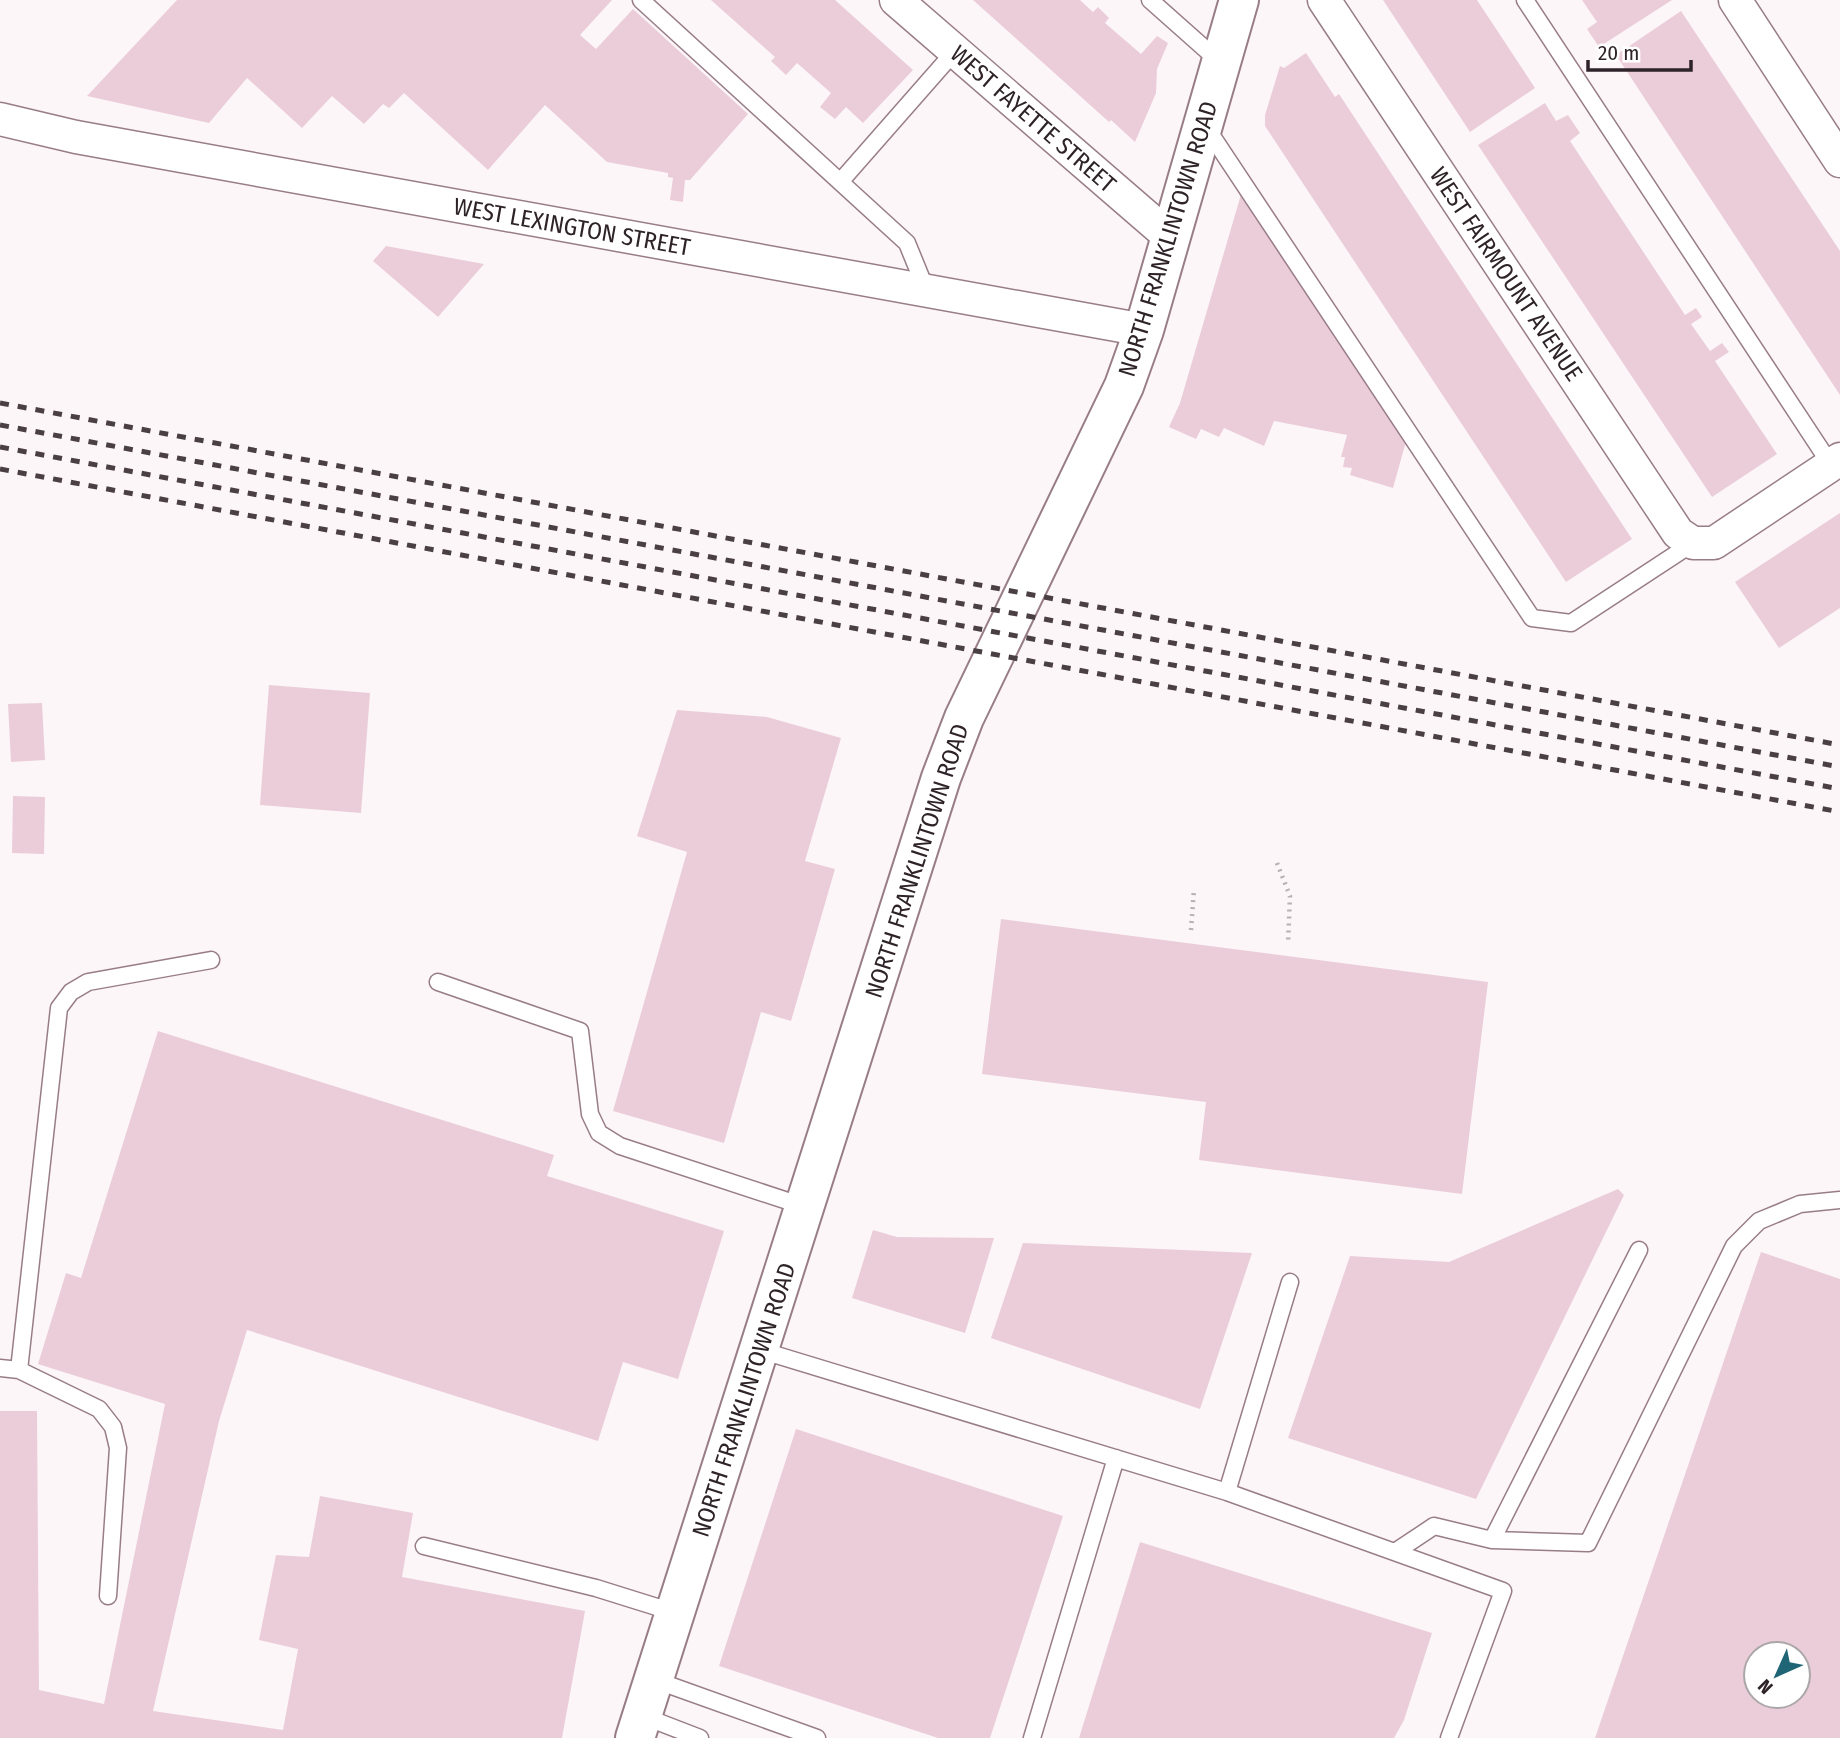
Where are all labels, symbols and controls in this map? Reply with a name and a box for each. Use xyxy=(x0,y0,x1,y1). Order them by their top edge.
scale bar xyxy=(1588,28,1691,72)
street label: WEST FAYETTE STREET xyxy=(945,40,1121,198)
text: 20 m xyxy=(1598,40,1639,66)
street label: NORTH FRANKLINTOWN ROAD xyxy=(1113,98,1223,380)
street label: WEST FAIRMOUNT AVENUE xyxy=(1424,162,1588,386)
street label: WEST LEXINGTON STREET xyxy=(452,192,692,262)
street label: NORTH FRANKLINTOWN ROAD xyxy=(859,721,975,1001)
street label: NORTH FRANKLINTOWN ROAD xyxy=(686,1260,802,1540)
north arrow xyxy=(1742,1640,1812,1710)
text: N xyxy=(1753,1675,1777,1699)

